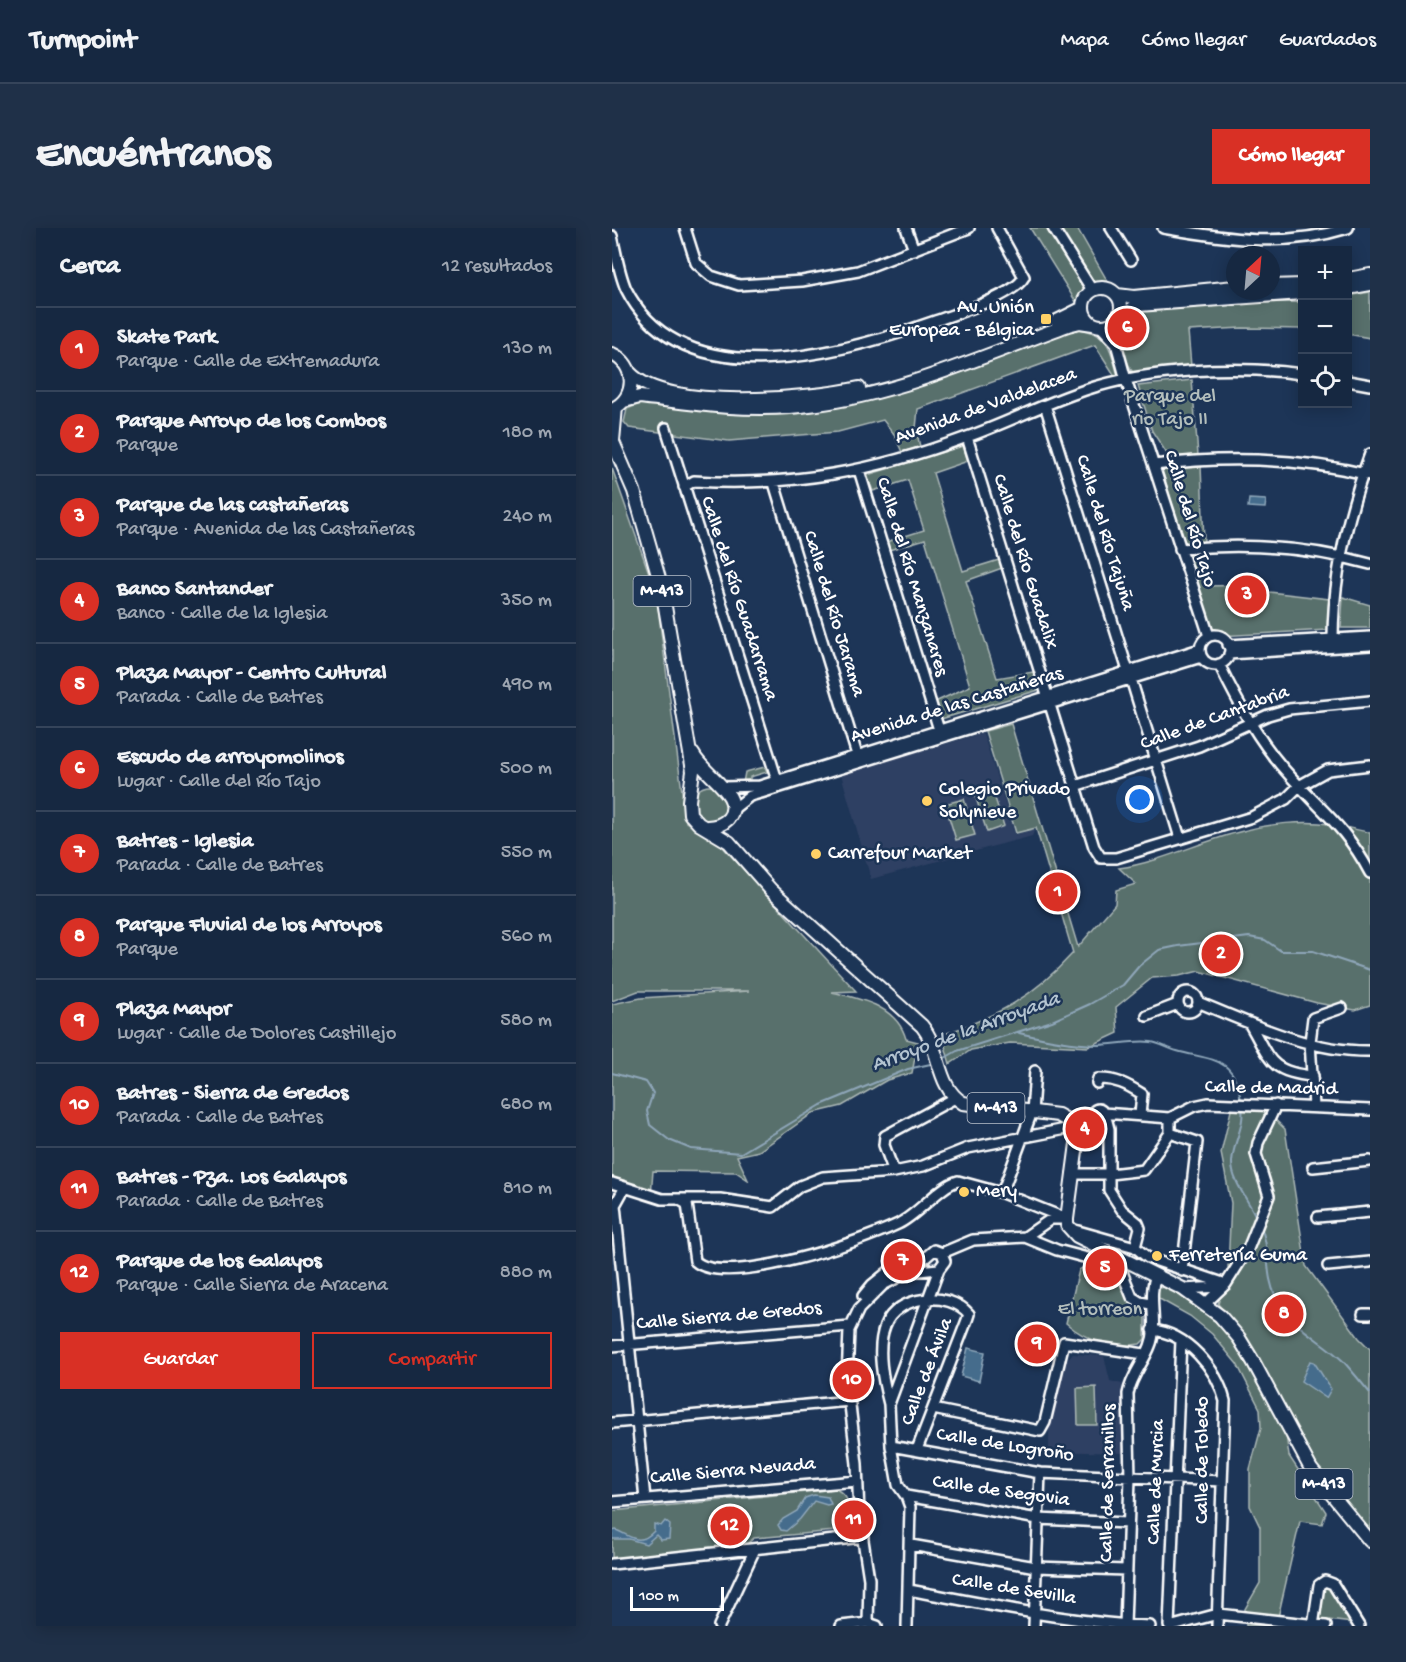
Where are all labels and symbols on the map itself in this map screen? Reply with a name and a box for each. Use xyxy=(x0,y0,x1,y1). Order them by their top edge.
north arrow xyxy=(1226,246,1280,300)
place label: Av. Unión Europea - Bélgica xyxy=(889,297,1035,343)
pin: 6 xyxy=(1108,306,1146,350)
marker: Av. Unión Europea - Bélgica xyxy=(1039,312,1053,326)
street label: Avenida de Valdelacea xyxy=(892,363,1081,451)
park label: Parque del rio Tajo II xyxy=(1123,386,1216,432)
street label: Calle del Río Tajo xyxy=(1157,448,1221,590)
street label: Calle del Río Tajuña xyxy=(1069,452,1139,614)
street label: Calle del Río Guadalix xyxy=(986,472,1062,653)
street label: Calle del Río Manzanares xyxy=(870,475,952,680)
street label: Calle del Río Guadarrama xyxy=(694,494,782,705)
street label: Calle del Río Jarama xyxy=(797,528,869,701)
pin: 3 xyxy=(1228,572,1266,617)
road number: M-413 xyxy=(634,576,690,606)
street label: Avenida de las Castañeras xyxy=(848,663,1066,749)
street label: Calle de Cantabria xyxy=(1138,681,1293,757)
place label: Colegio Privado Solynieve xyxy=(939,779,1070,825)
your location xyxy=(1125,785,1154,814)
marker: Colegio Privado Solynieve xyxy=(920,794,934,808)
place label: Carrefour Market xyxy=(828,843,973,866)
marker: Carrefour Market xyxy=(809,847,823,861)
pin: 1 xyxy=(1038,870,1078,914)
pin: 2 xyxy=(1202,932,1240,976)
water label: Arroyo de la Arroyada xyxy=(869,987,1064,1079)
street label: Calle de Madrid xyxy=(1205,1076,1340,1102)
road number: M-413 xyxy=(968,1093,1024,1123)
pin: 4 xyxy=(1066,1106,1104,1152)
place label: Mery xyxy=(976,1181,1017,1204)
marker: Mery xyxy=(957,1185,971,1199)
pin: 7 xyxy=(884,1238,922,1284)
place label: Ferretería Guma xyxy=(1168,1245,1308,1268)
pin: 5 xyxy=(1086,1246,1124,1290)
marker: Ferretería Guma xyxy=(1150,1249,1164,1263)
pin: 8 xyxy=(1264,1292,1304,1336)
street label: Calle Sierra de Gredos xyxy=(635,1297,823,1337)
park label: El torreon xyxy=(1058,1299,1143,1322)
street label: Calle de Ávila xyxy=(895,1314,959,1429)
pin: 9 xyxy=(1018,1322,1056,1366)
pin: 10 xyxy=(832,1358,872,1402)
street label: Calle de Toledo xyxy=(1192,1396,1215,1524)
street label: Calle de Serranillos xyxy=(1096,1403,1122,1562)
street label: Calle de Murcia xyxy=(1143,1418,1171,1545)
street label: Calle de Logroño xyxy=(935,1424,1075,1468)
street label: Calle Sierra Nevada xyxy=(649,1453,818,1491)
road number: M-413 xyxy=(1296,1469,1352,1499)
street label: Calle de Segovia xyxy=(931,1471,1072,1513)
pin: 11 xyxy=(834,1498,874,1542)
pin: 12 xyxy=(710,1504,750,1548)
street label: Calle de Sevilla xyxy=(950,1569,1079,1611)
scale bar xyxy=(630,1584,724,1612)

